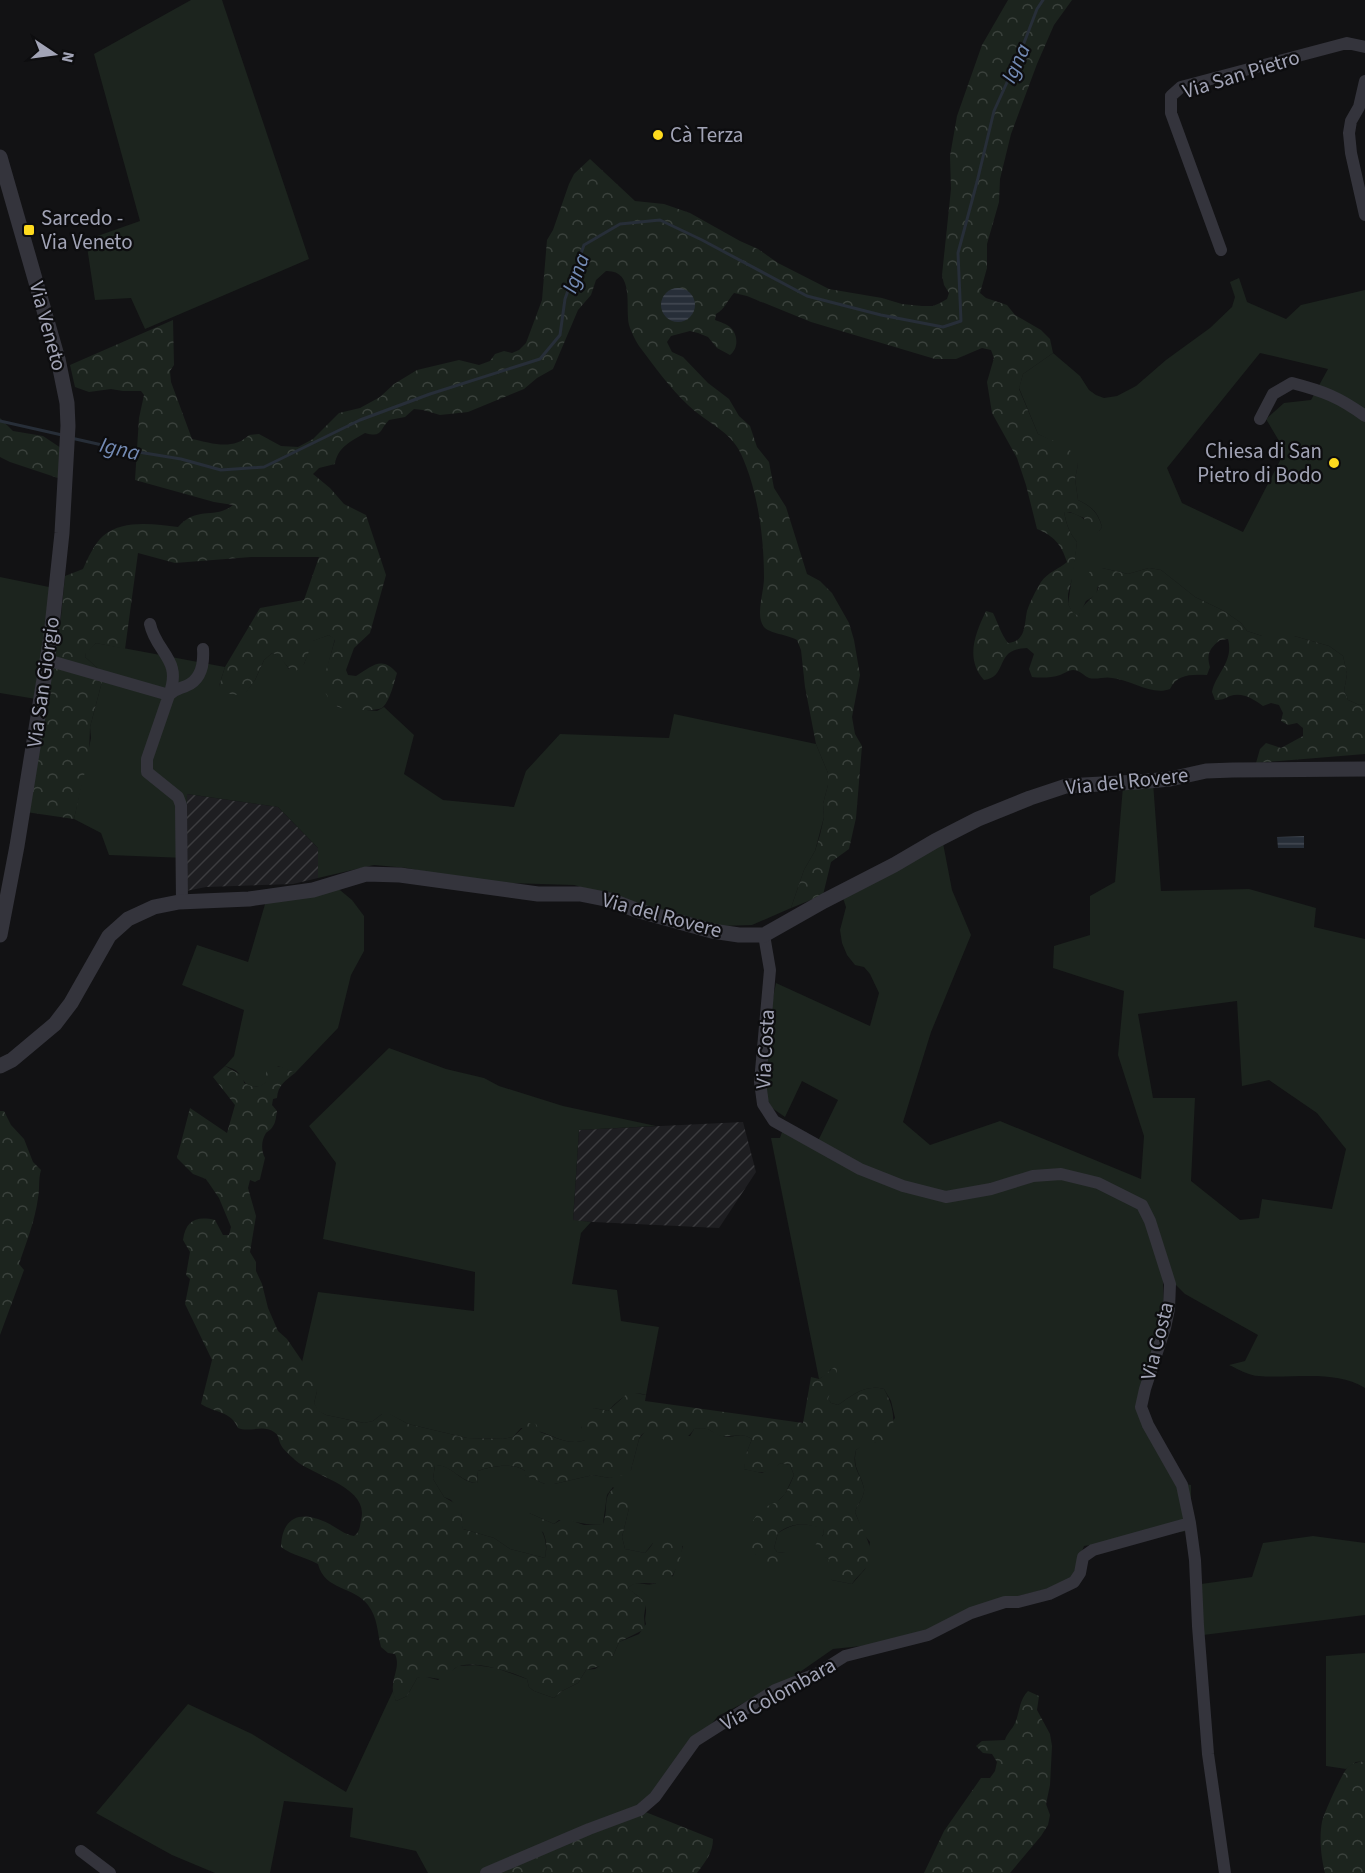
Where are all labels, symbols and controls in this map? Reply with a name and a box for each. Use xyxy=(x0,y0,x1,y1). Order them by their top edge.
north arrow xyxy=(24,24,84,84)
water label: Igna xyxy=(993,38,1039,88)
street label: Via San Pietro xyxy=(1179,42,1303,106)
text: N xyxy=(56,49,80,65)
place label: Cà Terza xyxy=(670,120,743,150)
marker: Cà Terza xyxy=(651,128,665,142)
place label: Sarcedo - Via Veneto xyxy=(41,203,133,257)
marker: Sarcedo - Via Veneto xyxy=(22,223,36,237)
water label: Igna xyxy=(554,249,598,298)
street label: Via Veneto xyxy=(22,278,74,374)
water label: Igna xyxy=(96,429,143,469)
place label: Chiesa di San Pietro di Bodo xyxy=(1197,436,1322,490)
marker: Chiesa di San Pietro di Bodo xyxy=(1327,456,1341,470)
street label: Via San Giorgio xyxy=(19,615,67,749)
street label: Via del Rovere xyxy=(1064,760,1190,802)
street label: Via del Rovere xyxy=(599,885,725,945)
street label: Via Costa xyxy=(748,1008,782,1090)
street label: Via Costa xyxy=(1133,1299,1181,1383)
street label: Via Colombara xyxy=(715,1650,841,1738)

